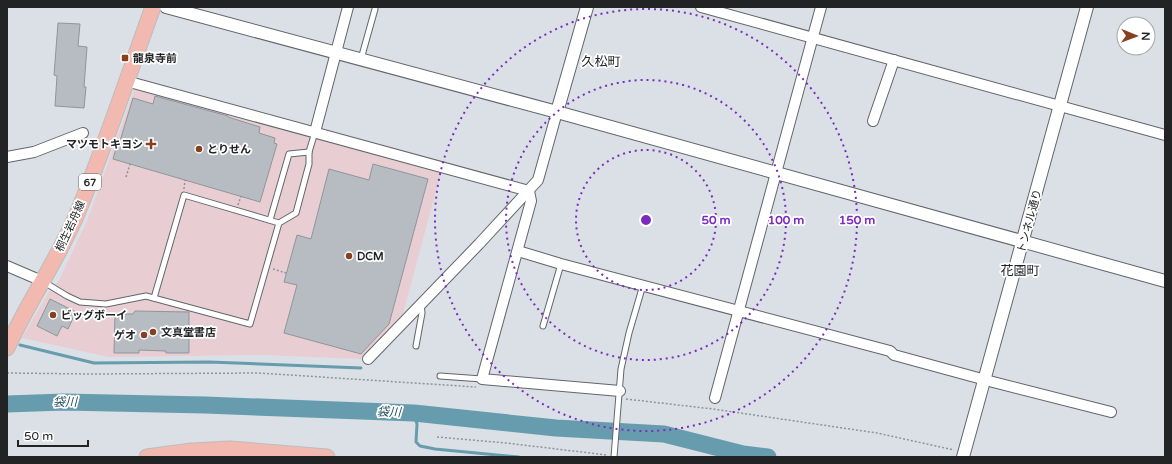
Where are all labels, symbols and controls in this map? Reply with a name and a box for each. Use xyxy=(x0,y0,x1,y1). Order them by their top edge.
north arrow xyxy=(1116,16,1156,56)
text: N xyxy=(1139,32,1152,41)
place label: 龍泉寺前 xyxy=(133,52,177,65)
marker: 龍泉寺前 xyxy=(120,53,130,63)
district label: 久松町 xyxy=(581,54,621,70)
place label: マツモトキヨシ xyxy=(66,138,143,151)
marker: マツモトキヨシ xyxy=(146,139,156,149)
place label: とりせん xyxy=(207,143,251,156)
marker: とりせん xyxy=(194,144,204,154)
road number: 67 xyxy=(79,174,101,190)
street label: トンネル通り xyxy=(1015,188,1044,255)
street label: 桐生岩舟線 xyxy=(53,199,88,254)
centre of rings xyxy=(639,213,653,227)
text: 50 m xyxy=(701,213,731,227)
text: 100 m xyxy=(768,213,804,227)
text: 150 m xyxy=(839,213,875,227)
place label: DCM xyxy=(357,250,384,263)
marker: DCM xyxy=(344,251,354,261)
district label: 花園町 xyxy=(1000,263,1040,279)
place label: ビッグボーイ xyxy=(61,309,127,322)
marker: ビッグボーイ xyxy=(48,310,58,320)
place label: 文真堂書店 xyxy=(161,326,216,339)
marker: 文真堂書店 xyxy=(148,327,158,337)
place label: ゲオ xyxy=(114,329,136,342)
marker: ゲオ xyxy=(139,330,149,340)
water label: 袋川 xyxy=(53,395,79,409)
water label: 袋川 xyxy=(377,405,403,419)
scale bar xyxy=(18,422,88,448)
text: 50 m xyxy=(24,429,53,443)

